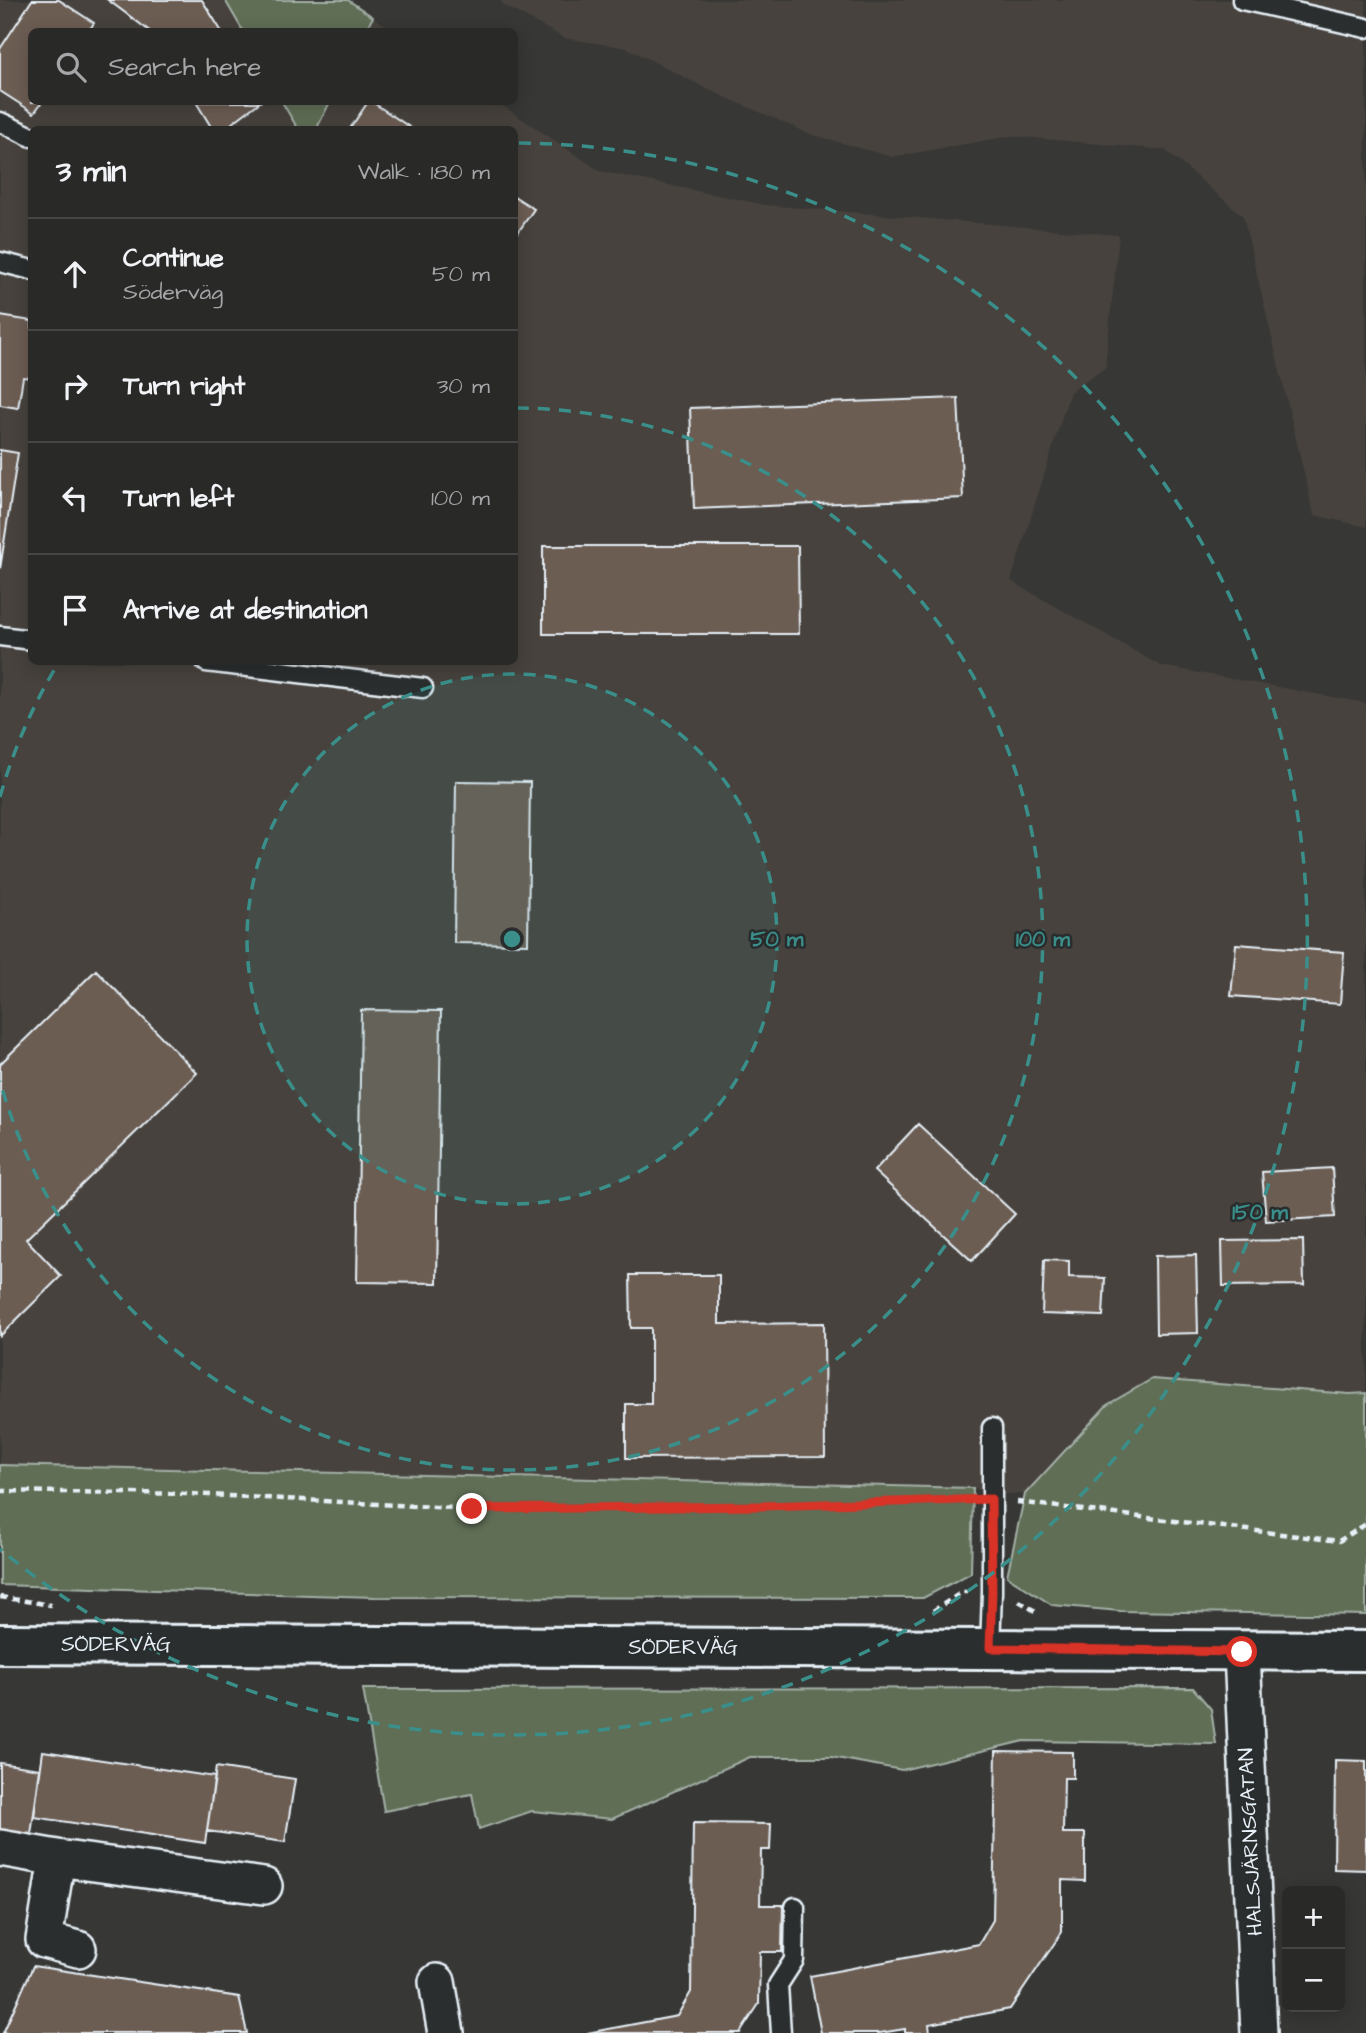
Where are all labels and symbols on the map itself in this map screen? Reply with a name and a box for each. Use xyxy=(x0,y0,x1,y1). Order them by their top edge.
text: 50 m xyxy=(751,925,804,954)
text: 100 m xyxy=(1016,925,1071,954)
centre of rings xyxy=(500,927,524,951)
text: 150 m xyxy=(1232,1198,1288,1227)
route end xyxy=(456,1493,487,1524)
street label: SÖDERVÄG xyxy=(61,1630,171,1659)
street label: SÖDERVÄG xyxy=(628,1633,738,1662)
route start xyxy=(1226,1636,1257,1667)
street label: HALSJÄRNSGATAN xyxy=(1231,1747,1270,1937)

